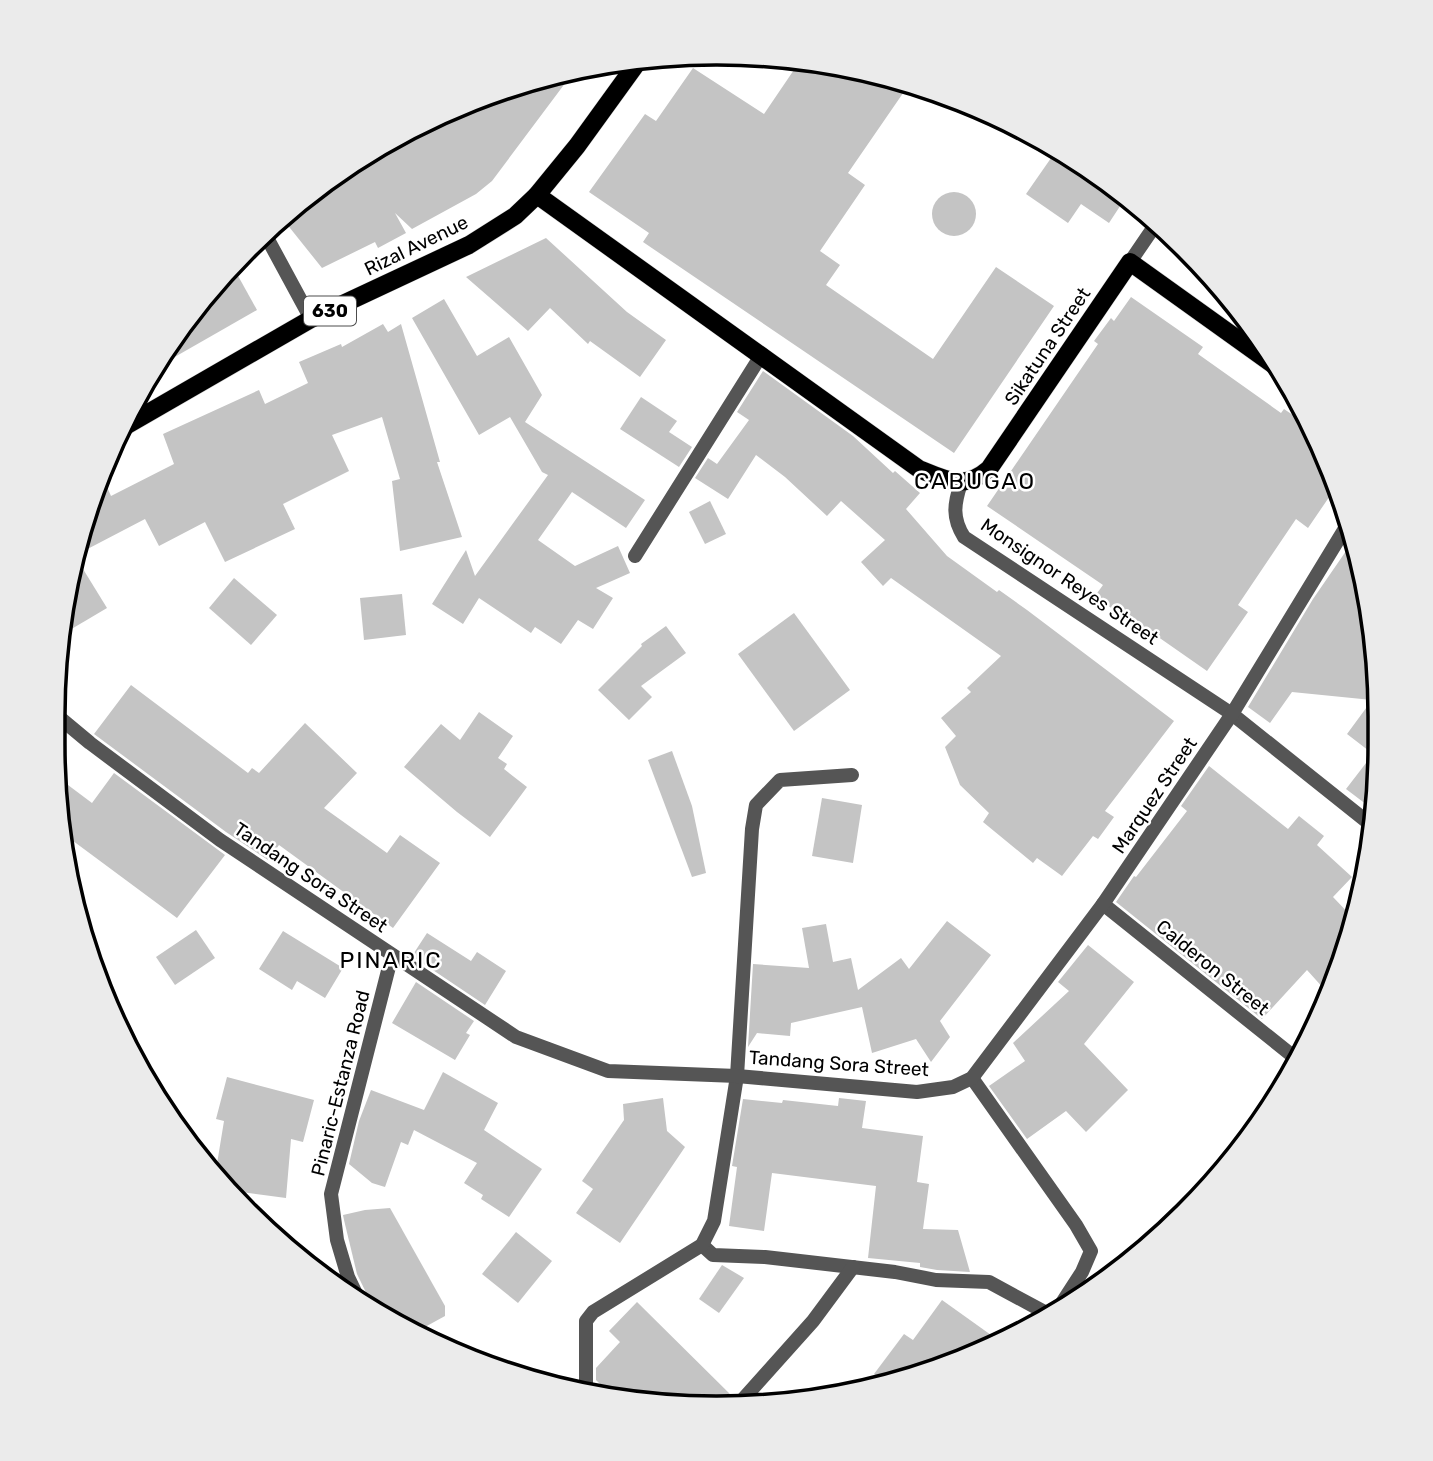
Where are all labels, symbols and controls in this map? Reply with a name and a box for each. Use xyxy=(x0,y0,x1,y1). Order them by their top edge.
street label: Rizal Avenue xyxy=(361,210,472,280)
street label: Sikatuna Street xyxy=(1000,283,1096,409)
road number: 630 xyxy=(304,296,356,326)
district label: CABUGAO xyxy=(914,467,1036,495)
street label: Monsignor Reyes Street xyxy=(976,513,1164,650)
street label: Marquez Street xyxy=(1107,732,1202,858)
street label: Tandang Sora Street xyxy=(230,817,392,938)
street label: Calderon Street xyxy=(1152,915,1274,1020)
district label: PINARIC xyxy=(339,946,443,974)
street label: Pinaric-Estanza Road xyxy=(306,988,375,1178)
street label: Tandang Sora Street xyxy=(748,1046,930,1081)

